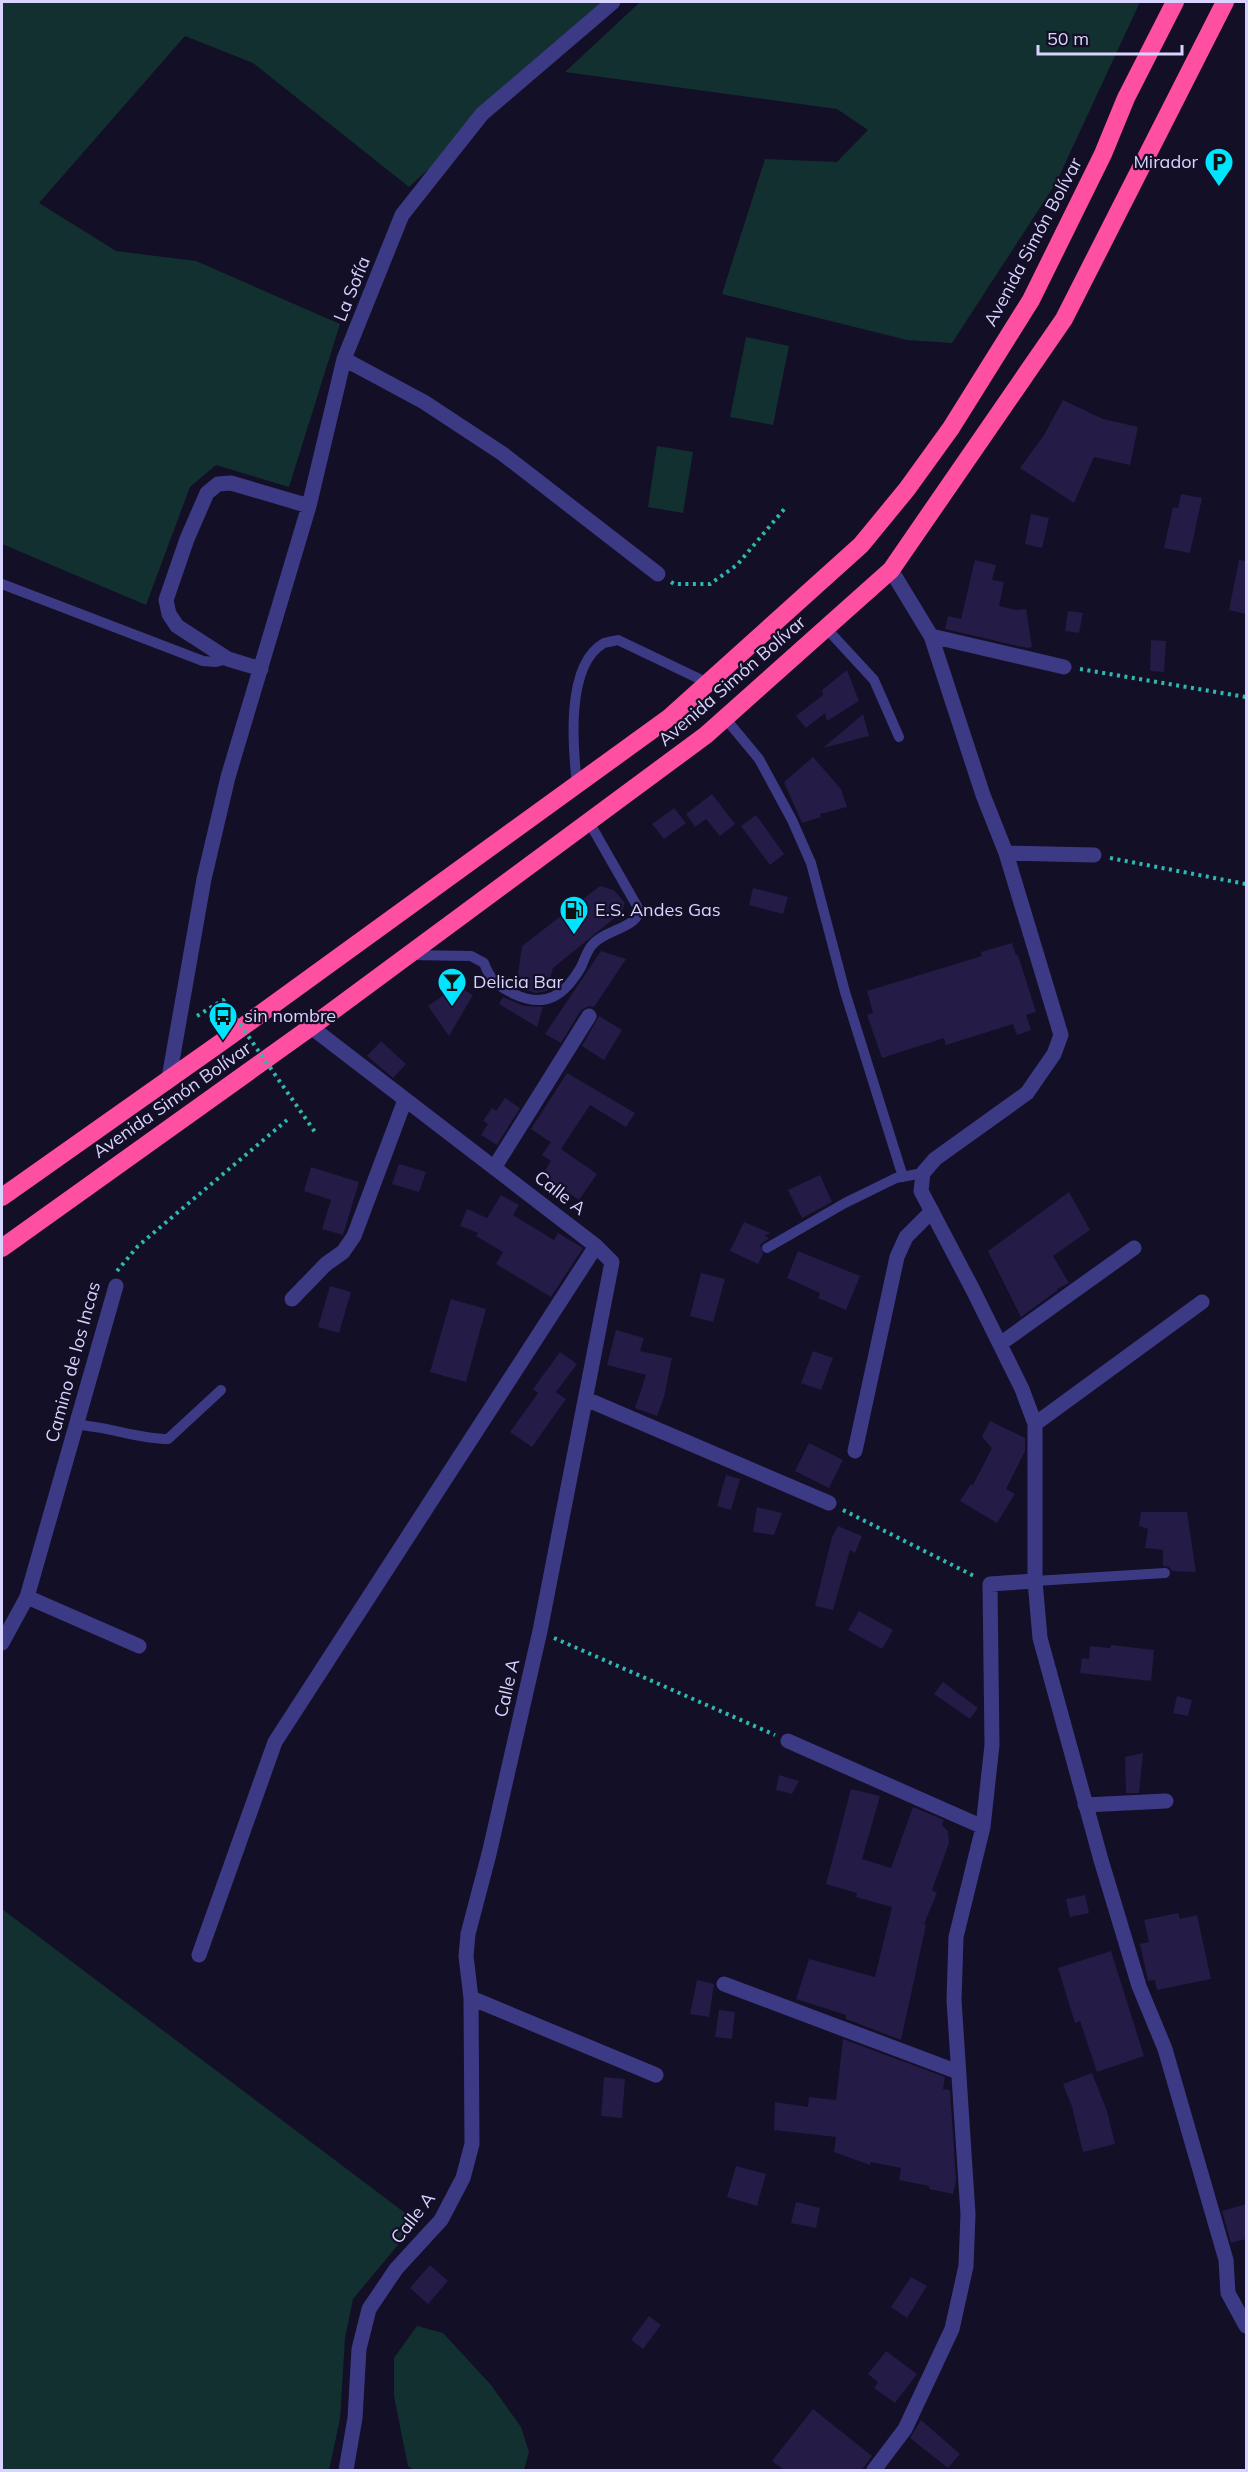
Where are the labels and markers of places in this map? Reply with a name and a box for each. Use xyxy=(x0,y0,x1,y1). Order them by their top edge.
parking icon: Mirador xyxy=(1203,146,1235,188)
place label: Mirador xyxy=(1133,150,1198,173)
fuel station icon: E.S. Andes Gas xyxy=(558,894,590,936)
place label: E.S. Andes Gas xyxy=(595,898,721,921)
bar icon: Delicia Bar xyxy=(436,966,468,1008)
place label: Delicia Bar xyxy=(473,970,564,993)
bus stop icon: sin nombre xyxy=(207,1000,239,1042)
place label: sin nombre xyxy=(244,1004,336,1027)

